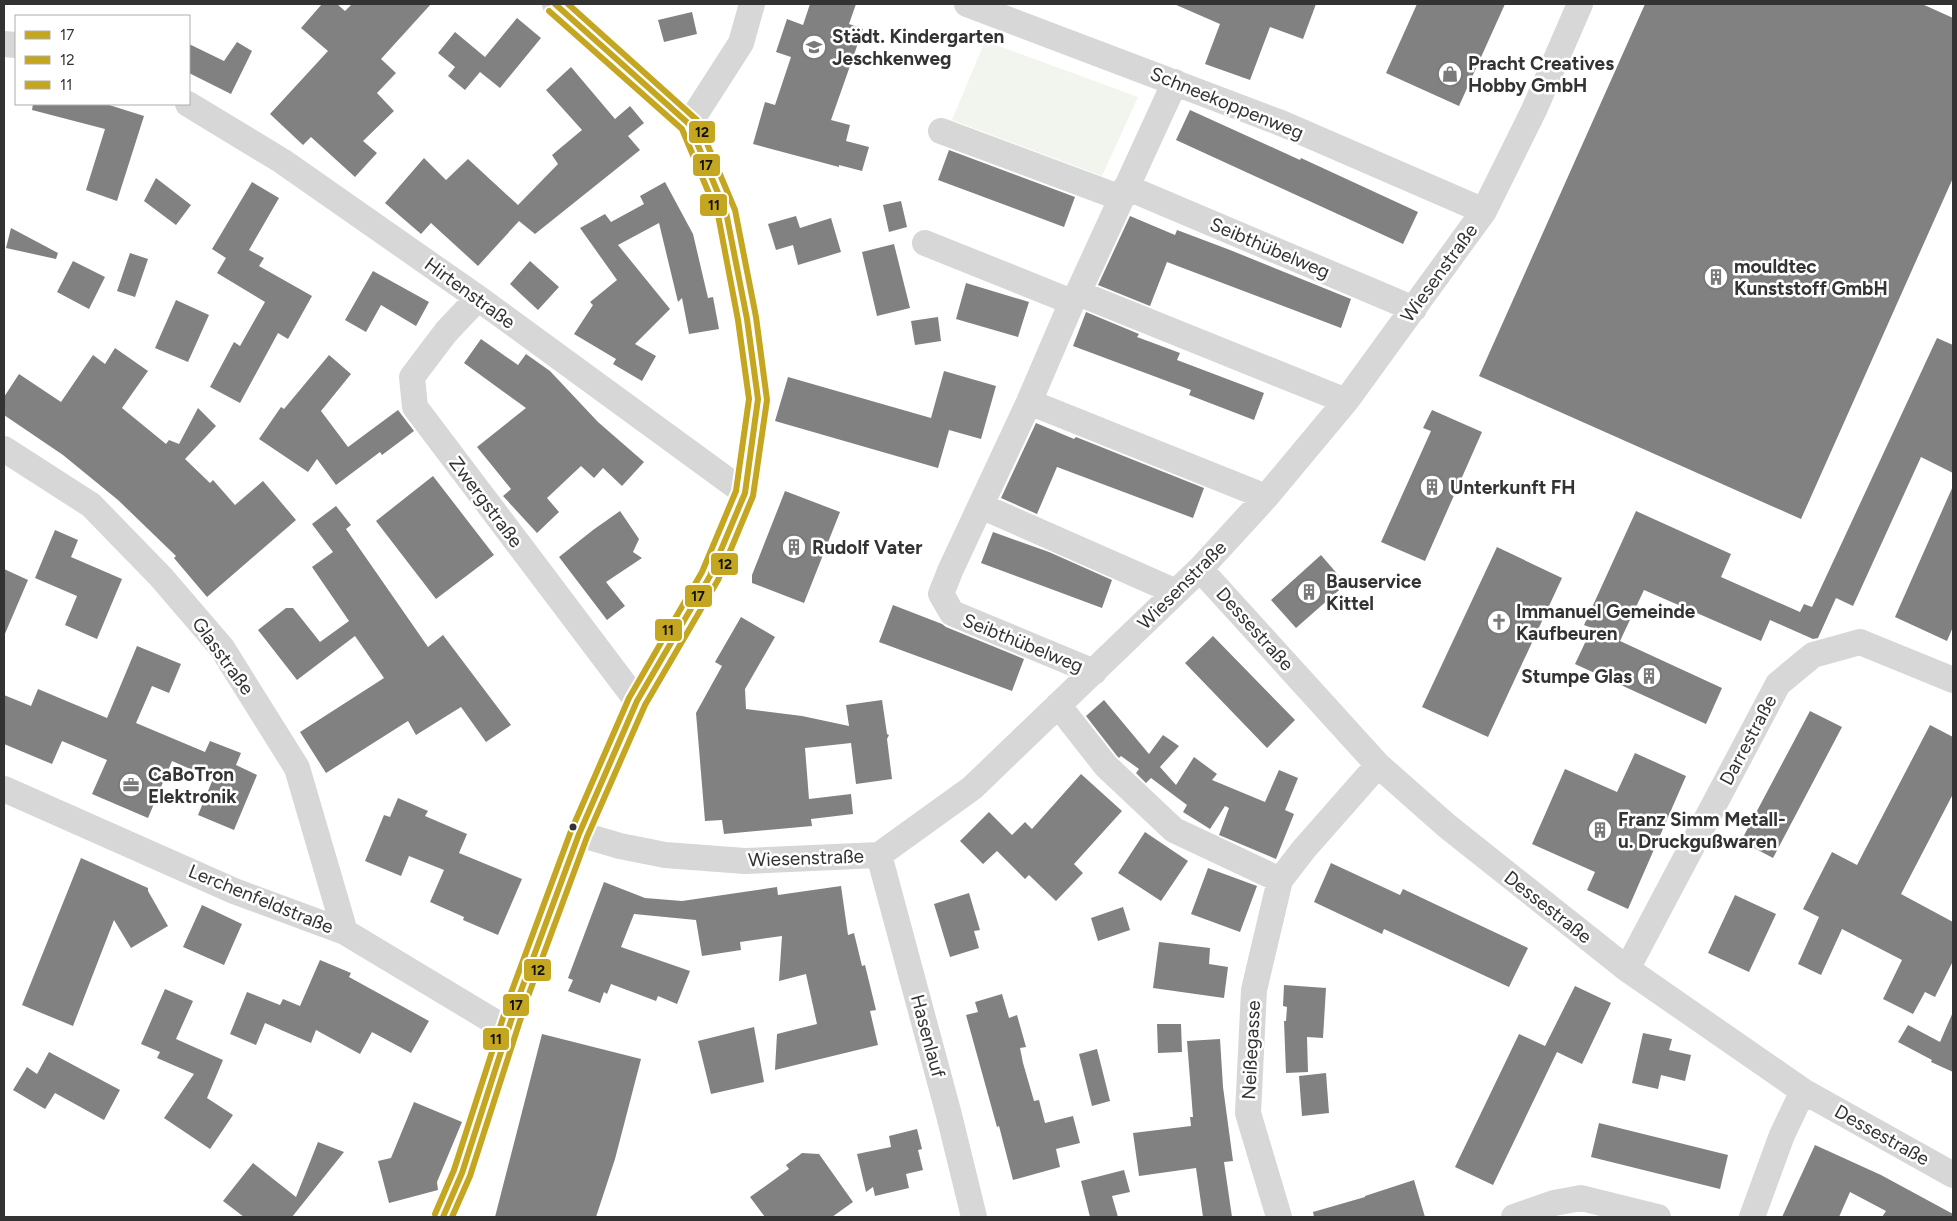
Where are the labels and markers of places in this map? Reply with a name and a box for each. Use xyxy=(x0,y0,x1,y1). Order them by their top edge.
place label: Städt. Kindergarten Jeschkenweg xyxy=(832,25,1004,70)
school or university icon: Städt. Kindergarten Jeschkenweg xyxy=(801,34,827,60)
place label: Pracht Creatives Hobby GmbH xyxy=(1468,52,1614,97)
shop icon: Pracht Creatives Hobby GmbH xyxy=(1437,61,1463,87)
place label: mouldtec Kunststoff GmbH xyxy=(1734,255,1888,300)
building icon: mouldtec Kunststoff GmbH xyxy=(1703,264,1729,290)
building icon: Unterkunft FH xyxy=(1419,474,1445,500)
place label: Unterkunft FH xyxy=(1450,476,1576,499)
building icon: Rudolf Vater xyxy=(781,534,807,560)
place label: Rudolf Vater xyxy=(812,536,922,559)
place label: Bauservice Kittel xyxy=(1326,570,1422,615)
building icon: Bauservice Kittel xyxy=(1296,579,1322,605)
place label: Immanuel Gemeinde Kaufbeuren xyxy=(1516,600,1696,645)
church icon: Immanuel Gemeinde Kaufbeuren xyxy=(1486,609,1512,635)
building icon: Stumpe Glas xyxy=(1636,663,1662,689)
place label: Stumpe Glas xyxy=(1521,665,1632,688)
place label: CaBoTron Elektronik xyxy=(148,763,237,808)
office icon: CaBoTron Elektronik xyxy=(118,772,144,798)
place label: Franz Simm Metall- u. Druckgußwaren xyxy=(1618,808,1786,853)
building icon: Franz Simm Metall- u. Druckgußwaren xyxy=(1587,817,1613,843)
unlabelled marker xyxy=(568,822,578,832)

